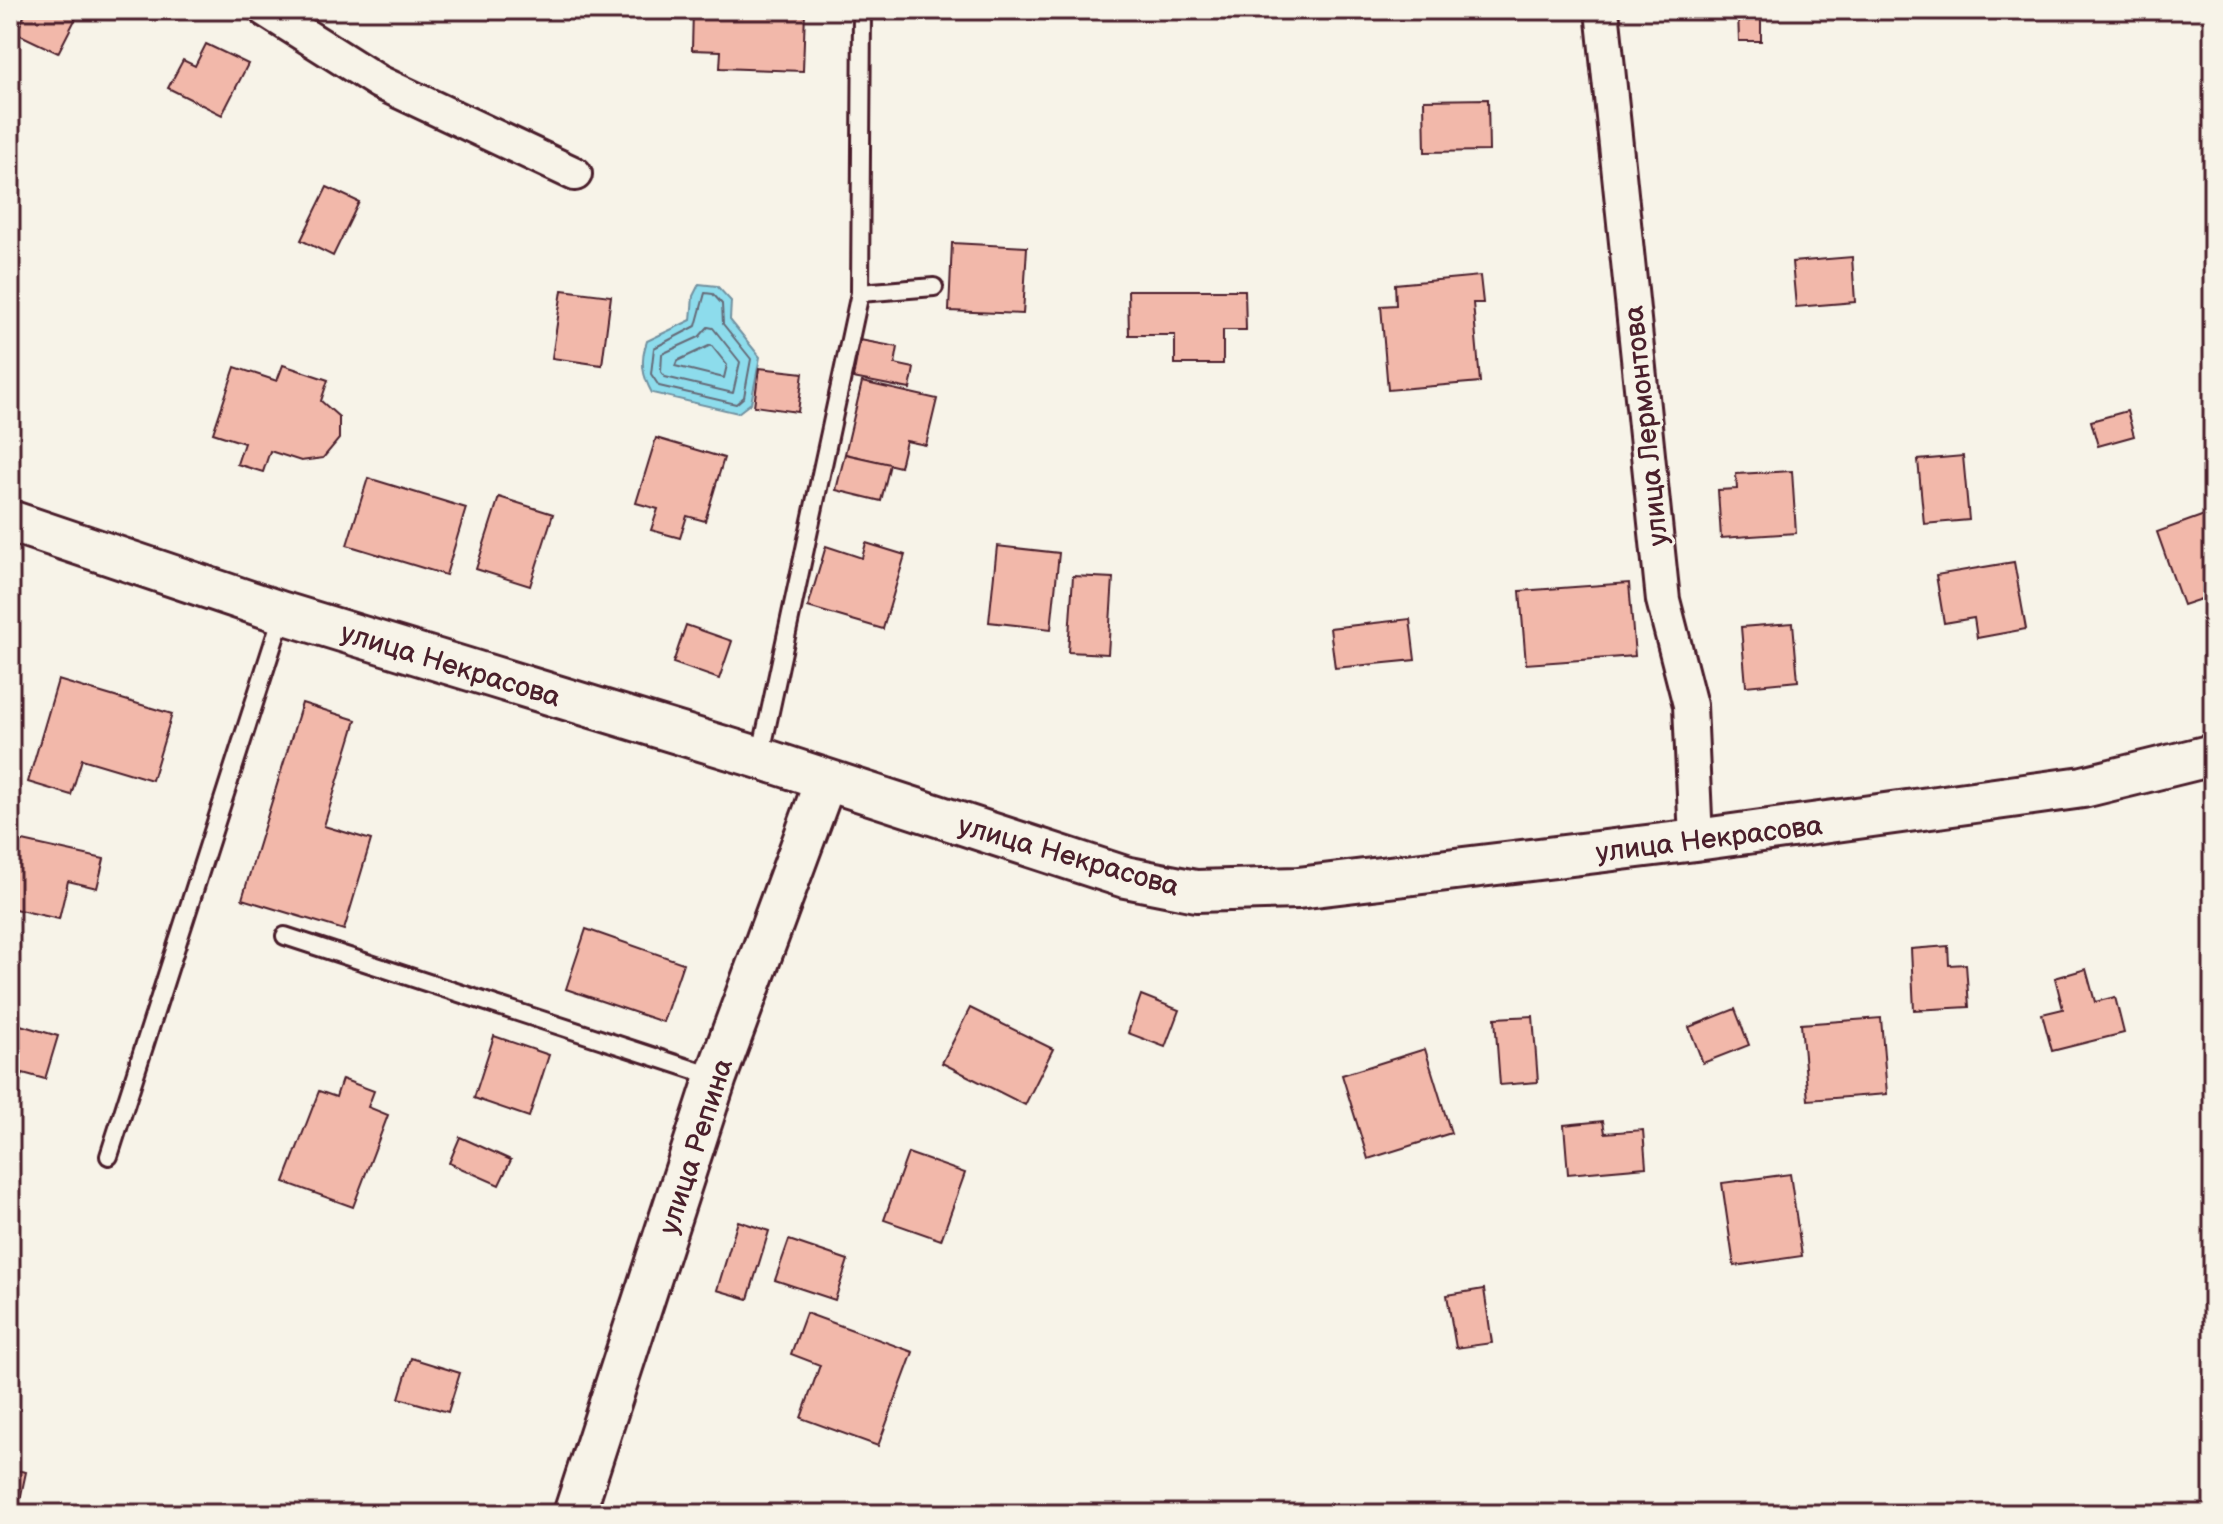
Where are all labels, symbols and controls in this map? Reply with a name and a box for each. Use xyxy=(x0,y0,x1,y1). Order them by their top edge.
street label: улица Лермонтова xyxy=(1617,304,1676,548)
street label: улица Некрасова xyxy=(337,616,565,715)
street label: улица Некрасова xyxy=(954,809,1183,904)
street label: улица Некрасова xyxy=(1594,809,1825,870)
street label: улица Репина xyxy=(653,1054,740,1238)

